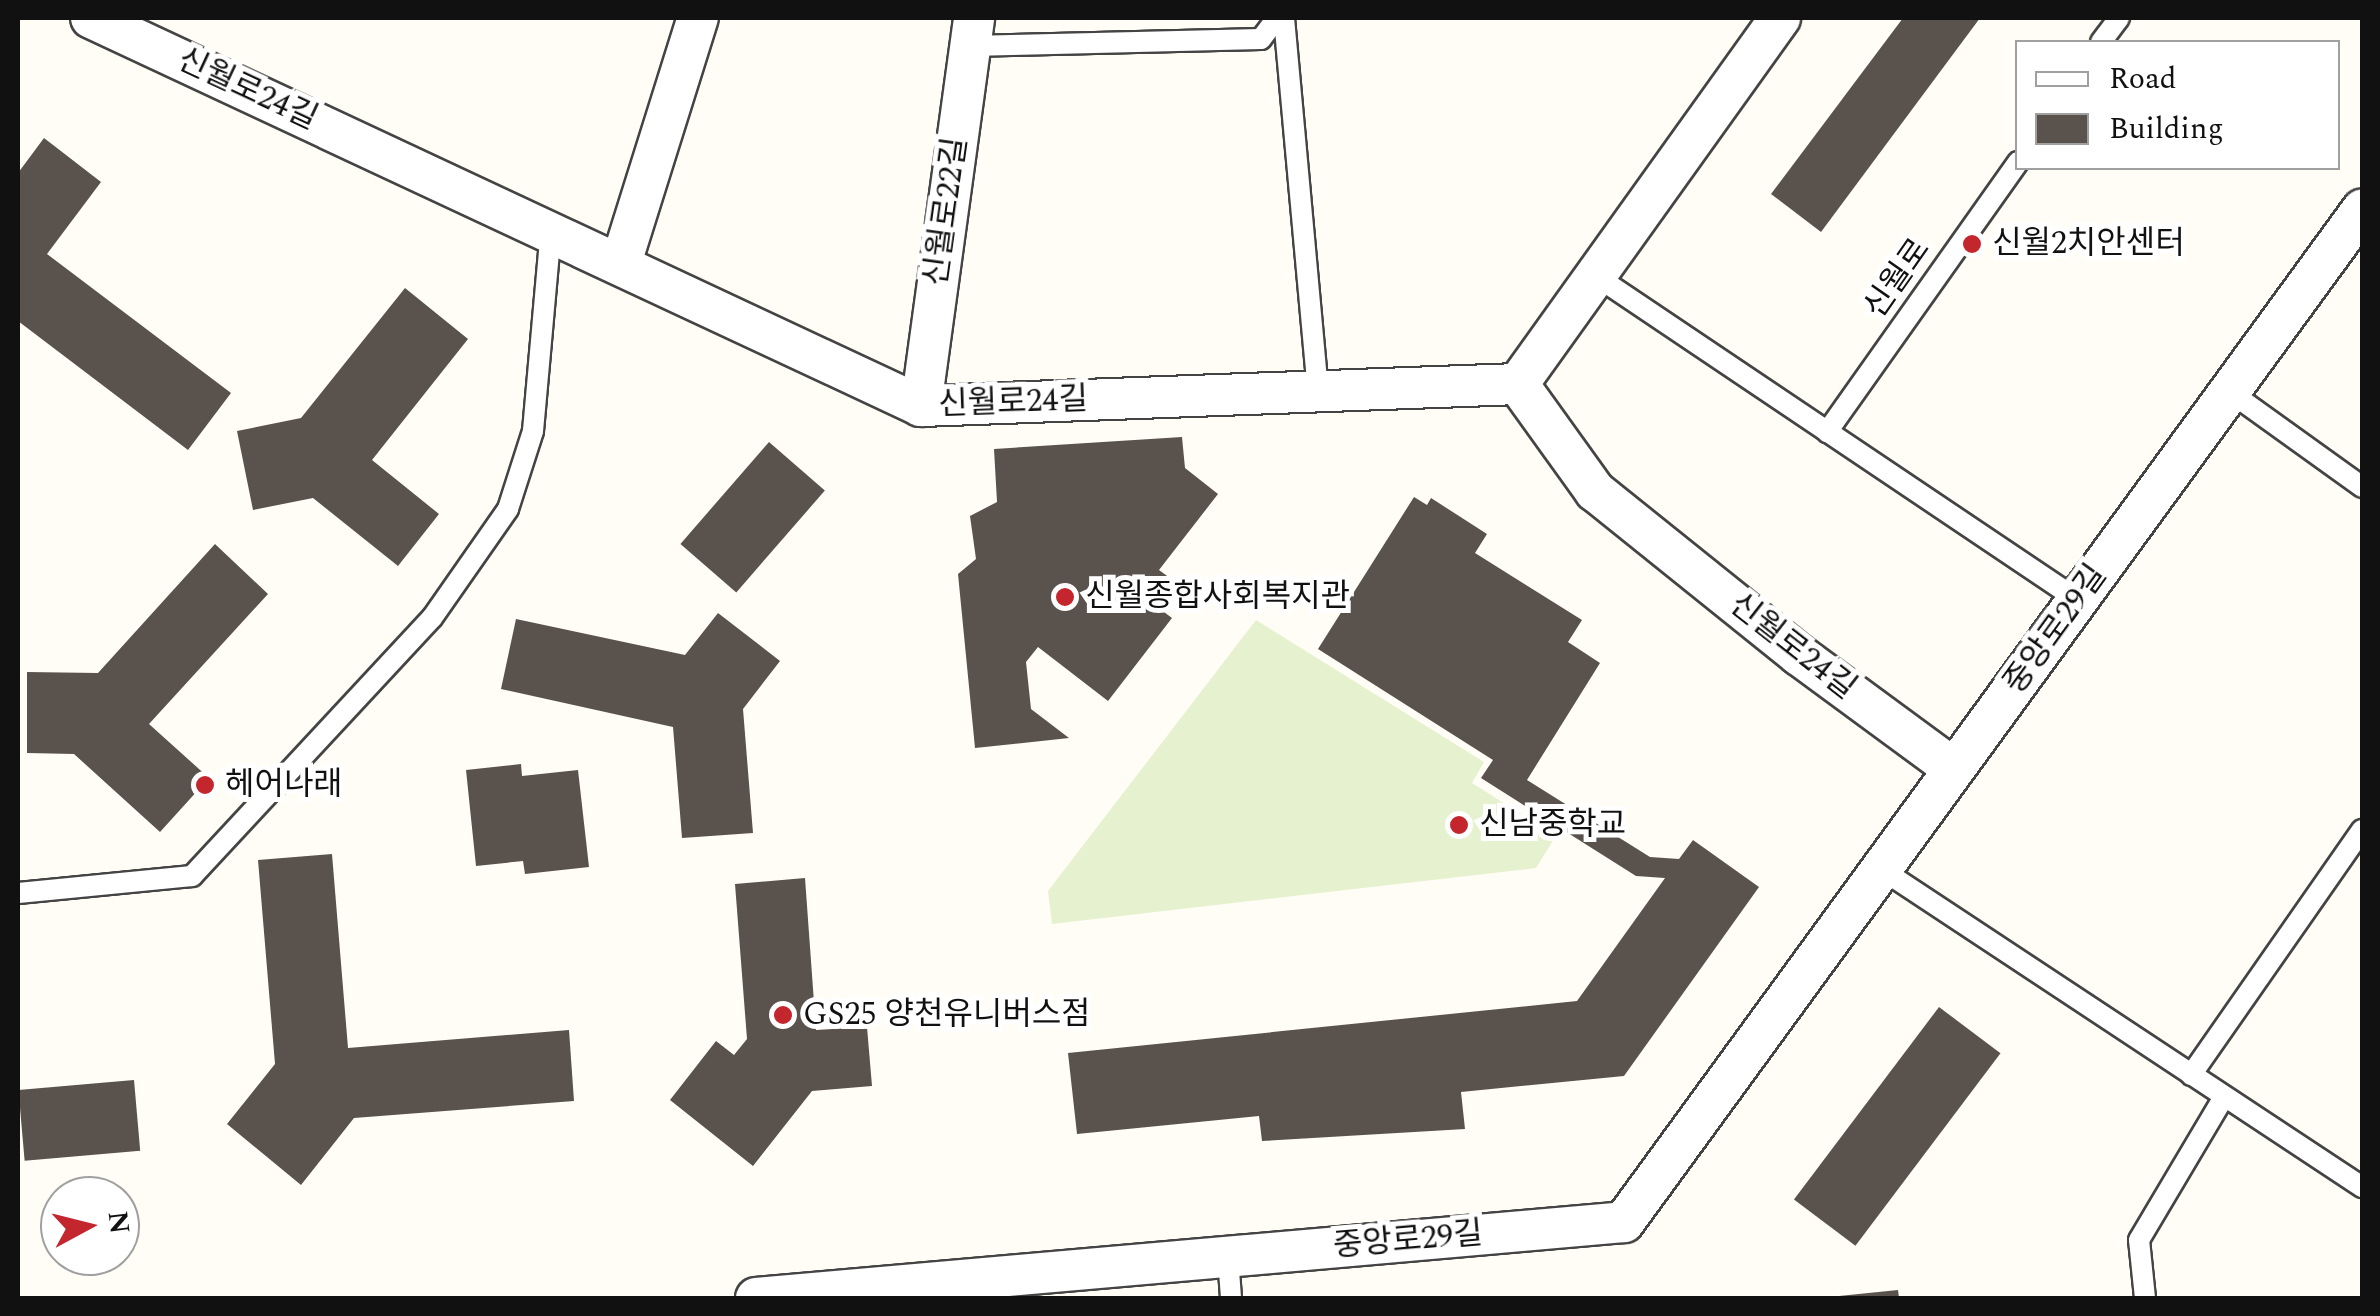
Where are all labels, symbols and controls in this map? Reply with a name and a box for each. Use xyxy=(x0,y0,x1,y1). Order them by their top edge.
legend xyxy=(2015,40,2340,170)
street label: 신월로24길 xyxy=(171,41,323,139)
text: Road xyxy=(2109,56,2177,102)
text: Building xyxy=(2109,106,2224,152)
street label: 신월로22길 xyxy=(918,135,976,289)
place label: 신월2치안센터 xyxy=(1992,225,2185,263)
street label: 신월로 xyxy=(1857,232,1939,326)
marker: 신월2치안센터 xyxy=(1961,233,1983,255)
street label: 신월로24길 xyxy=(937,381,1089,425)
street label: 중앙로29길 xyxy=(1996,558,2116,702)
place label: 신월종합사회복지관 xyxy=(1085,578,1350,616)
marker: 신월종합사회복지관 xyxy=(1054,586,1076,608)
street label: 신월로24길 xyxy=(1721,586,1863,708)
place label: 헤어나래 xyxy=(225,766,343,804)
marker: 헤어나래 xyxy=(194,774,216,796)
place label: 신남중학교 xyxy=(1479,806,1626,844)
marker: 신남중학교 xyxy=(1448,814,1470,836)
place label: GS25 양천유니버스점 xyxy=(803,996,1091,1034)
marker: GS25 양천유니버스점 xyxy=(772,1004,794,1026)
north arrow xyxy=(40,1176,140,1276)
text: N xyxy=(96,1209,141,1236)
street label: 중앙로29길 xyxy=(1332,1215,1484,1267)

